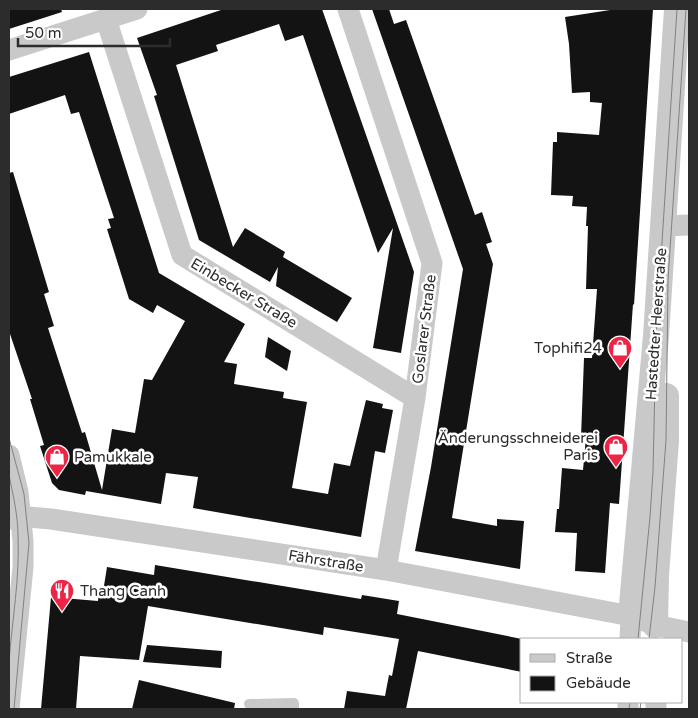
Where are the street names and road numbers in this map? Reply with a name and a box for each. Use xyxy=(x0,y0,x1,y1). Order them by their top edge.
street label: Hastedter Heerstraße xyxy=(642,247,670,401)
street label: Einbecker Straße xyxy=(188,254,300,332)
street label: Goslarer Straße xyxy=(408,273,440,385)
street label: Fährstraße xyxy=(287,546,365,576)

